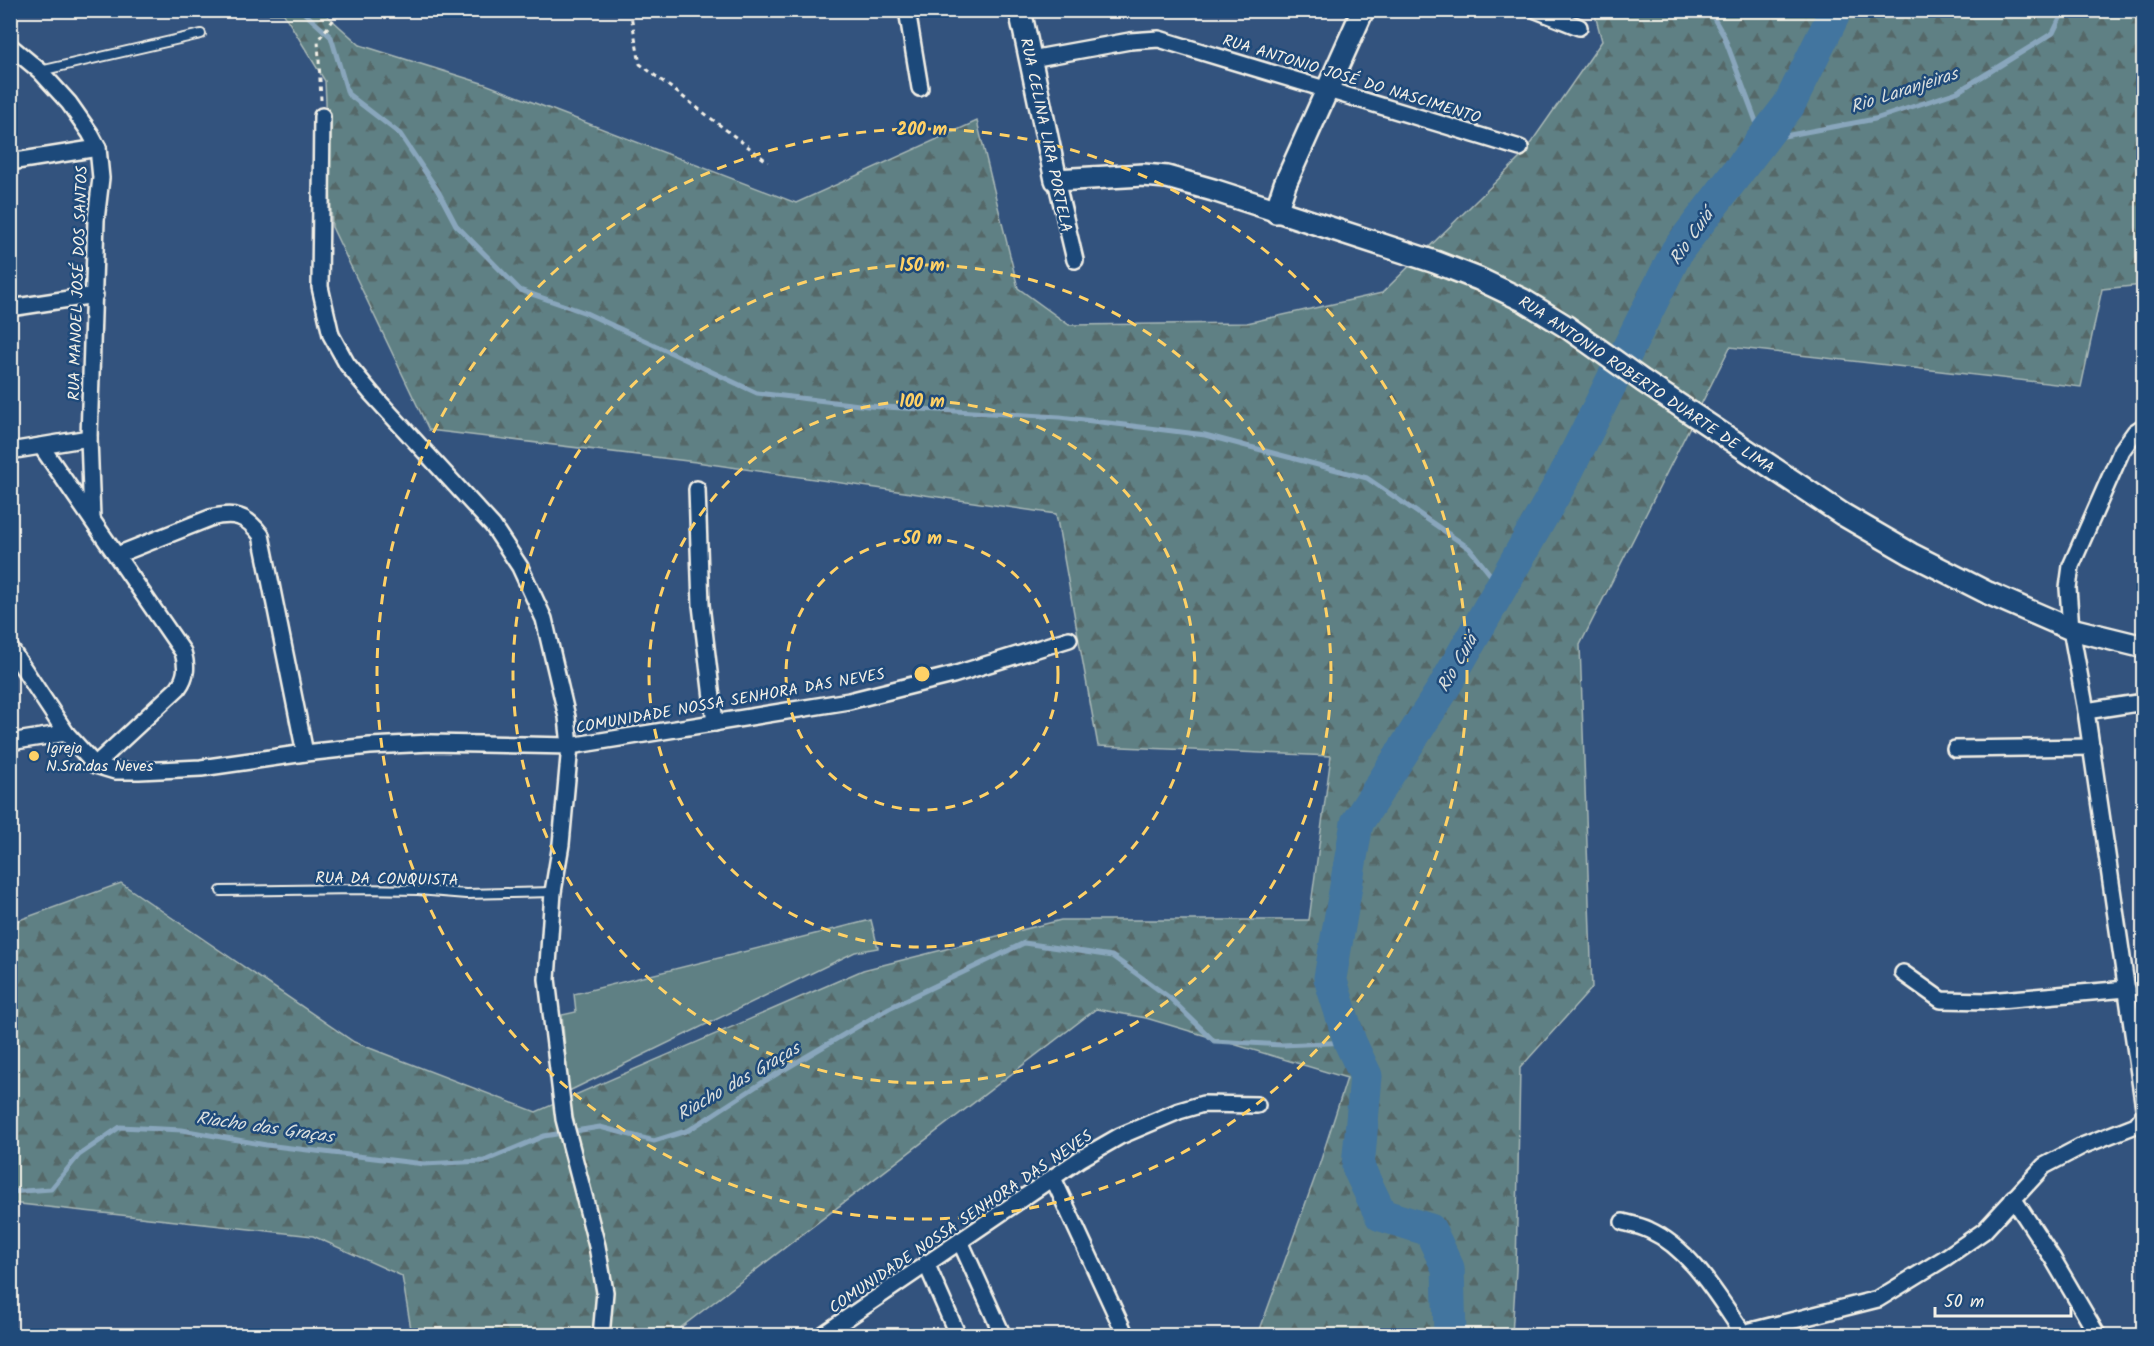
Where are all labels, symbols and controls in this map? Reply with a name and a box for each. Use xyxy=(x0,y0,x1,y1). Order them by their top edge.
street label: RUA ANTONIO JOSÉ DO NASCIMENTO xyxy=(1219,28,1484,131)
street label: RUA CELINA LIRA PORTELA xyxy=(1013,36,1078,235)
water label: Rio Laranjeiras xyxy=(1847,60,1964,122)
text: 200 m xyxy=(897,116,948,145)
street label: RUA MANOEL JOSÉ DOS SANTOS xyxy=(62,165,95,401)
water label: Rio Cuiá xyxy=(1662,199,1725,272)
text: 150 m xyxy=(899,252,945,281)
street label: RUA ANTONIO ROBERTO DUARTE DE LIMA xyxy=(1513,290,1779,481)
text: 100 m xyxy=(899,388,945,417)
text: 50 m xyxy=(901,525,942,554)
water label: Rio Cuiá xyxy=(1430,625,1489,698)
street label: COMUNIDADE NOSSA SENHORA DAS NEVES xyxy=(574,662,887,741)
centre of rings xyxy=(912,664,932,684)
place label: Igreja N.Sra.das Neves xyxy=(46,736,153,779)
marker: Igreja N.Sra.das Neves xyxy=(27,749,41,763)
street label: RUA DA CONQUISTA xyxy=(315,866,459,893)
water label: Riacho das Graças xyxy=(672,1034,808,1129)
water label: Riacho das Graças xyxy=(194,1105,338,1153)
street label: COMUNIDADE NOSSA SENHORA DAS NEVES xyxy=(824,1124,1098,1320)
scale bar xyxy=(1935,1280,2072,1318)
text: 50 m xyxy=(1944,1288,1984,1317)

